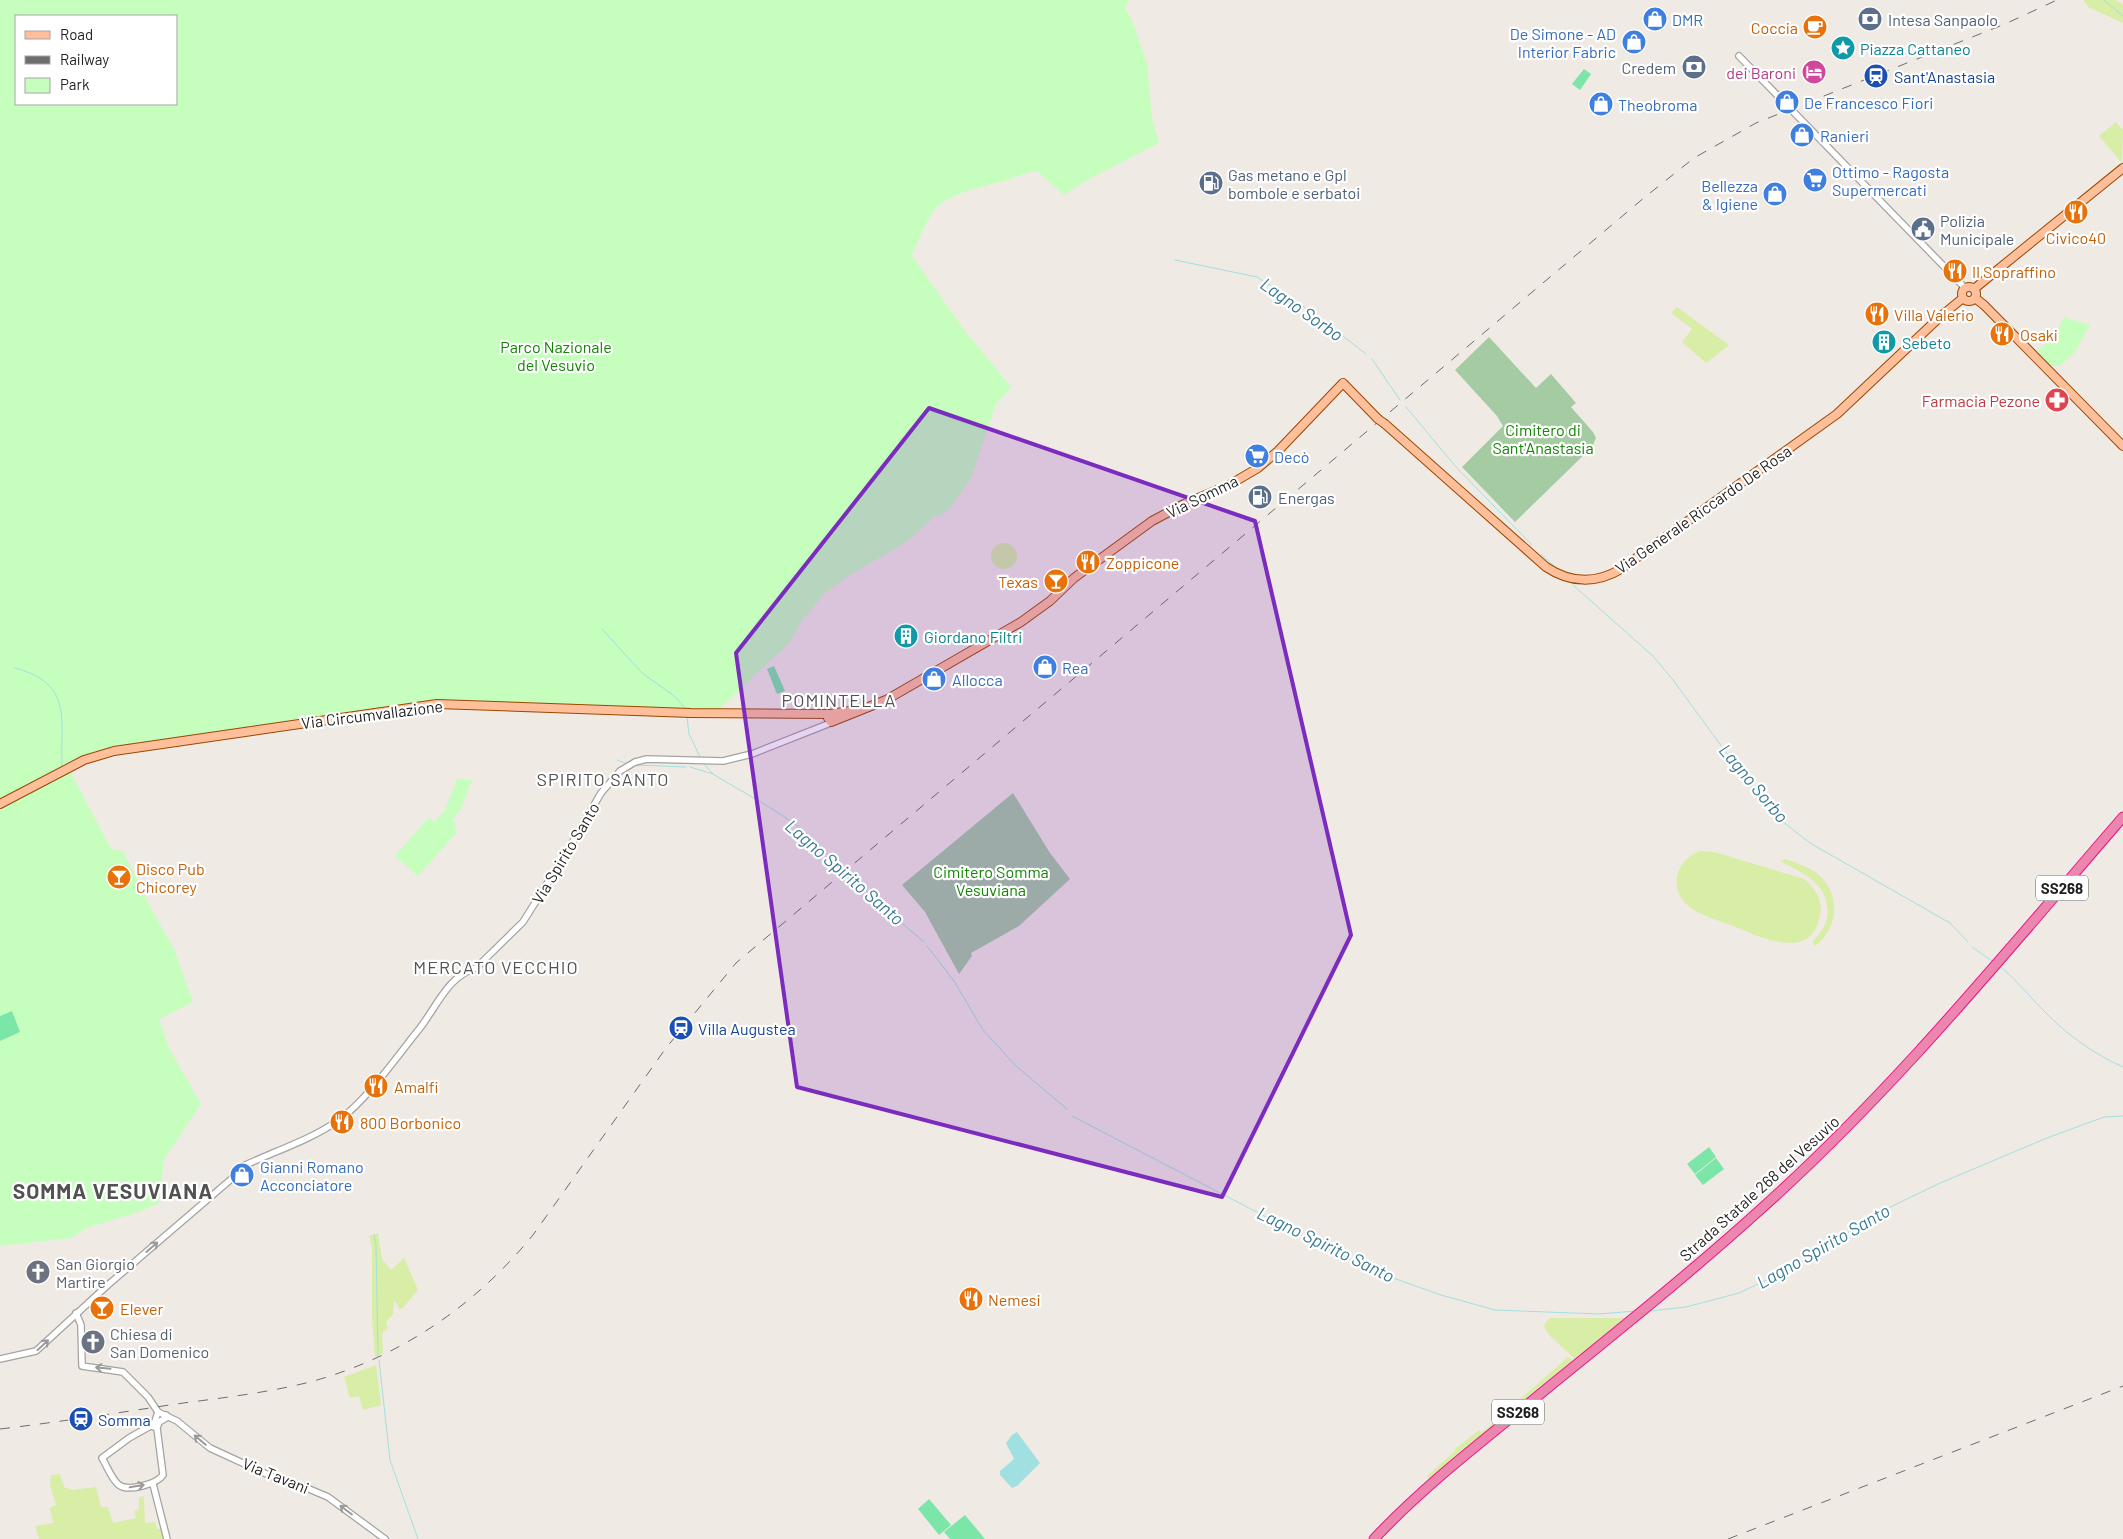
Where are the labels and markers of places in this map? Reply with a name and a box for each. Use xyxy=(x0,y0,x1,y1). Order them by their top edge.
shop icon: DMR xyxy=(1642,6,1668,32)
bank icon: Intesa Sanpaolo xyxy=(1857,6,1883,32)
place label: DMR xyxy=(1672,10,1703,29)
place label: Intesa Sanpaolo xyxy=(1888,10,1998,29)
cafe icon: Coccia xyxy=(1802,14,1828,40)
place label: Coccia xyxy=(1751,18,1798,37)
place label: De Simone - AD Interior Fabric xyxy=(1510,24,1616,61)
shop icon: De Simone - AD Interior Fabric xyxy=(1621,29,1647,55)
place icon: Piazza Cattaneo xyxy=(1830,35,1856,61)
place label: Piazza Cattaneo xyxy=(1860,39,1971,58)
bank icon: Credem xyxy=(1681,54,1707,80)
place label: Credem xyxy=(1622,58,1676,77)
hotel icon: dei Baroni xyxy=(1801,59,1827,85)
place label: dei Baroni xyxy=(1726,63,1796,82)
station icon: Sant'Anastasia xyxy=(1863,63,1889,89)
place label: Sant'Anastasia xyxy=(1894,67,1995,86)
shop icon: De Francesco Fiori xyxy=(1774,89,1800,115)
shop icon: Theobroma xyxy=(1588,91,1614,117)
place label: De Francesco Fiori xyxy=(1804,93,1933,112)
place label: Theobroma xyxy=(1618,95,1697,114)
shop icon: Ranieri xyxy=(1789,122,1815,148)
place label: Ranieri xyxy=(1820,126,1869,145)
place label: Ottimo - Ragosta Supermercati xyxy=(1832,162,1949,199)
place label: Gas metano e Gpl bombole e serbatoi xyxy=(1228,165,1360,202)
supermarket icon: Ottimo - Ragosta Supermercati xyxy=(1802,167,1828,193)
fuel station icon: Gas metano e Gpl bombole e serbatoi xyxy=(1198,170,1224,196)
place label: Bellezza & Igiene xyxy=(1701,176,1758,213)
shop icon: Bellezza & Igiene xyxy=(1762,181,1788,207)
restaurant icon: Civico40 xyxy=(2063,199,2089,225)
place label: Polizia Municipale xyxy=(1940,211,2014,248)
public building icon: Polizia Municipale xyxy=(1910,216,1936,242)
place label: Civico40 xyxy=(2046,228,2106,247)
restaurant icon: Il Sopraffino xyxy=(1942,258,1968,284)
place label: Il Sopraffino xyxy=(1972,262,2056,281)
restaurant icon: Villa Valerio xyxy=(1864,301,1890,327)
place label: Villa Valerio xyxy=(1894,305,1974,324)
restaurant icon: Osaki xyxy=(1989,321,2015,347)
place label: Osaki xyxy=(2020,325,2058,344)
building icon: Sebeto xyxy=(1871,329,1897,355)
place label: Sebeto xyxy=(1902,333,1951,352)
pharmacy icon: Farmacia Pezone xyxy=(2044,387,2070,413)
place label: Farmacia Pezone xyxy=(1922,391,2040,410)
supermarket icon: Decò xyxy=(1244,443,1270,469)
place label: Decò xyxy=(1274,447,1309,466)
fuel station icon: Energas xyxy=(1247,484,1273,510)
place label: Energas xyxy=(1278,488,1335,507)
restaurant icon: Zoppicone xyxy=(1075,549,1101,575)
place label: Zoppicone xyxy=(1106,553,1179,572)
bar icon: Texas xyxy=(1043,568,1069,594)
place label: Texas xyxy=(998,572,1038,591)
building icon: Giordano Filtri xyxy=(893,623,919,649)
place label: Giordano Filtri xyxy=(924,627,1022,646)
shop icon: Rea xyxy=(1032,654,1058,680)
place label: Rea xyxy=(1062,658,1088,677)
shop icon: Allocca xyxy=(921,666,947,692)
place label: Allocca xyxy=(952,670,1003,689)
place label: Disco Pub Chicorey xyxy=(136,859,205,896)
bar icon: Disco Pub Chicorey xyxy=(106,864,132,890)
station icon: Villa Augustea xyxy=(668,1015,694,1041)
place label: Villa Augustea xyxy=(698,1019,796,1038)
restaurant icon: Amalfi xyxy=(363,1073,389,1099)
place label: Amalfi xyxy=(394,1077,439,1096)
restaurant icon: 800 Borbonico xyxy=(329,1109,355,1135)
place label: 800 Borbonico xyxy=(360,1113,461,1132)
place label: Gianni Romano Acconciatore xyxy=(260,1157,364,1194)
shop icon: Gianni Romano Acconciatore xyxy=(229,1162,255,1188)
place label: San Giorgio Martire xyxy=(56,1254,135,1291)
church icon: San Giorgio Martire xyxy=(25,1259,51,1285)
restaurant icon: Nemesi xyxy=(958,1286,984,1312)
place label: Nemesi xyxy=(988,1290,1041,1309)
bar icon: Elever xyxy=(89,1295,115,1321)
place label: Elever xyxy=(120,1299,164,1318)
place label: Chiesa di San Domenico xyxy=(110,1324,209,1361)
church icon: Chiesa di San Domenico xyxy=(80,1329,106,1355)
station icon: Somma xyxy=(68,1406,94,1432)
place label: Somma xyxy=(98,1410,151,1429)

